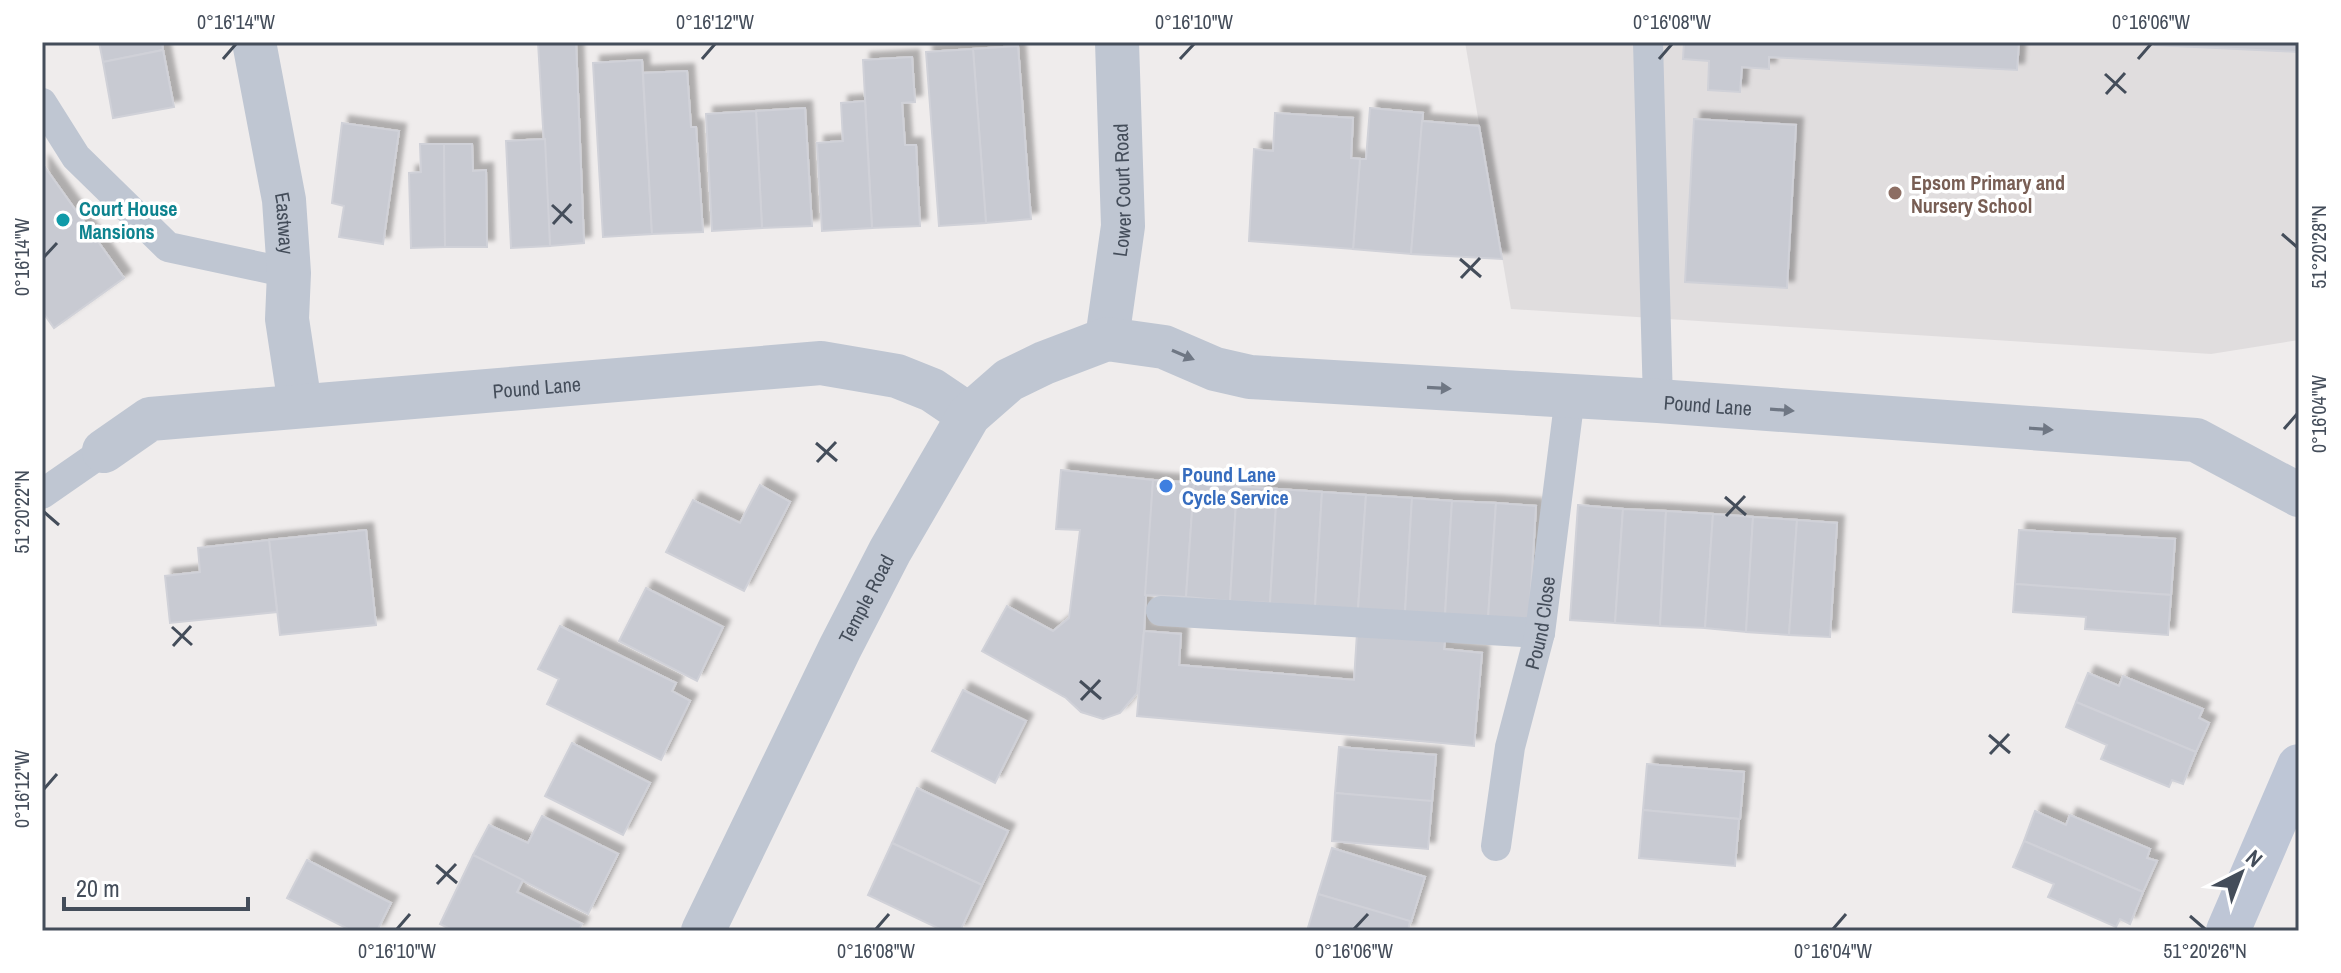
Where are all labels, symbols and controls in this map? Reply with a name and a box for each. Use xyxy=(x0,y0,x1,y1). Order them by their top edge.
text: 0°16'14"W xyxy=(197,8,276,35)
text: 0°16'12"W xyxy=(676,8,755,35)
text: 0°16'10"W xyxy=(1155,8,1234,35)
text: 0°16'08"W xyxy=(1633,8,1712,35)
text: 0°16'06"W xyxy=(2112,8,2191,35)
street label: Lower Court Road xyxy=(1105,123,1137,258)
place label: Epsom Primary and Nursery School xyxy=(1911,169,2065,219)
marker: Epsom Primary and Nursery School xyxy=(1886,184,1904,202)
street label: Eastway xyxy=(269,190,301,256)
place label: Court House Mansions xyxy=(79,195,177,245)
text: 51°20'28"N xyxy=(2305,205,2332,289)
marker: Court House Mansions xyxy=(54,211,72,229)
text: 0°16'14"W xyxy=(8,217,35,296)
one-way arrow xyxy=(1171,349,1195,362)
street label: Pound Lane xyxy=(491,370,582,404)
text: 0°16'04"W xyxy=(2305,374,2332,453)
one-way arrow xyxy=(1427,382,1452,395)
street label: Pound Lane xyxy=(1663,388,1753,421)
one-way arrow xyxy=(1770,404,1795,417)
one-way arrow xyxy=(2029,423,2054,436)
place label: Pound Lane Cycle Service xyxy=(1182,461,1289,511)
text: 51°20'22"N xyxy=(8,470,35,554)
marker: Pound Lane Cycle Service xyxy=(1157,477,1175,495)
street label: Temple Road xyxy=(831,549,900,648)
street label: Pound Close xyxy=(1518,575,1561,672)
text: 0°16'12"W xyxy=(8,749,35,828)
north arrow xyxy=(2201,833,2281,913)
text: N xyxy=(2240,843,2269,874)
scale bar xyxy=(64,861,248,911)
text: 20 m xyxy=(76,872,120,904)
text: 0°16'10"W xyxy=(358,937,437,964)
text: 0°16'08"W xyxy=(837,937,916,964)
text: 0°16'06"W xyxy=(1315,937,1394,964)
text: 0°16'04"W xyxy=(1794,937,1873,964)
text: 51°20'26"N xyxy=(2163,937,2247,964)

